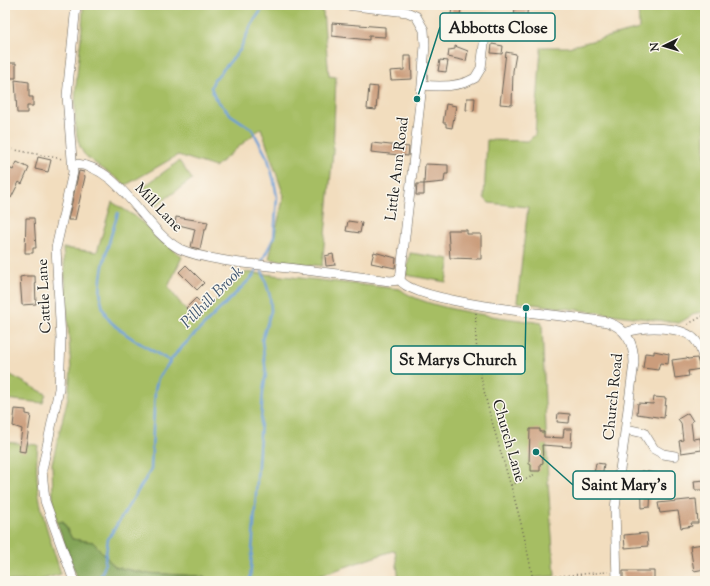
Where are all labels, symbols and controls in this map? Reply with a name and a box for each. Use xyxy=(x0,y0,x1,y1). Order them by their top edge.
callout: Abbotts Close xyxy=(440,13,555,41)
text: Abbotts Close xyxy=(448,18,548,41)
north arrow xyxy=(644,26,684,66)
text: N xyxy=(647,41,663,53)
street label: Little Ann Road xyxy=(381,115,415,222)
street label: Mill Lane xyxy=(129,179,187,237)
street label: Cattle Lane xyxy=(33,258,57,334)
water label: Pillhill Brook xyxy=(176,261,250,335)
callout: St Marys Church xyxy=(391,346,525,374)
text: St Marys Church xyxy=(399,350,518,373)
street label: Church Road xyxy=(599,352,629,442)
street label: Church Lane xyxy=(486,397,530,485)
callout: Saint Mary's xyxy=(573,471,675,499)
text: Saint Mary's xyxy=(581,475,667,498)

